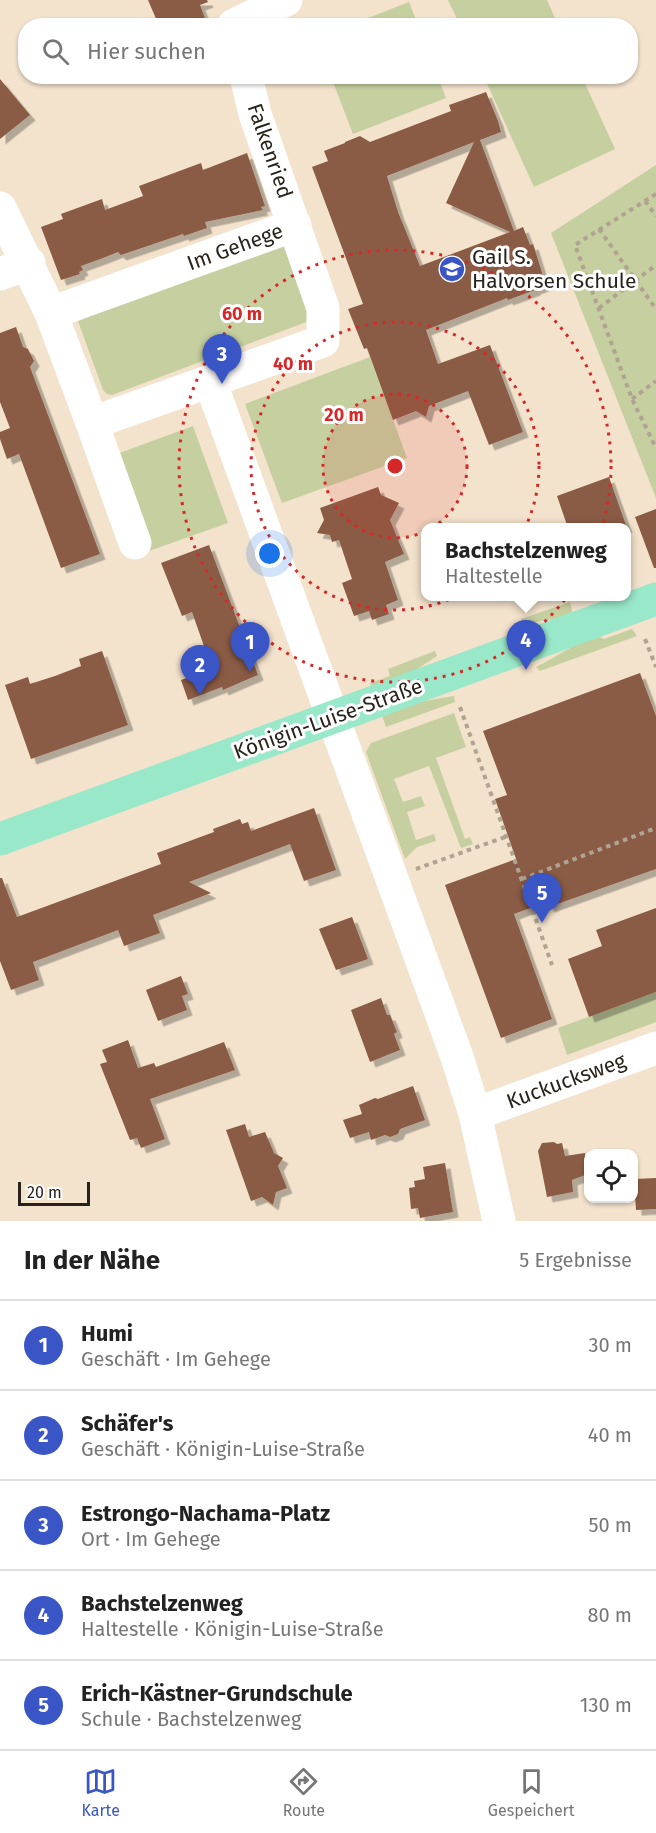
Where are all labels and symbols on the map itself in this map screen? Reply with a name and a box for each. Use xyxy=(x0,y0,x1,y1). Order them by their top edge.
street label: Falkenried xyxy=(242,100,298,202)
street label: Im Gehege xyxy=(183,218,287,276)
place label: Gail S. Halvorsen Schule xyxy=(472,244,636,294)
school or university icon: Gail S. Halvorsen Schule xyxy=(437,254,467,284)
text: 60 m xyxy=(222,303,262,325)
pin: 3 xyxy=(202,334,242,384)
text: 40 m xyxy=(273,353,313,375)
text: 20 m xyxy=(324,404,364,426)
centre of rings xyxy=(385,456,405,476)
your location xyxy=(255,539,284,568)
pin: 4 xyxy=(506,620,546,670)
pin: 1 xyxy=(230,622,270,672)
pin: 2 xyxy=(180,646,220,695)
street label: Königin-Luise-Straße xyxy=(230,673,426,765)
pin: 5 xyxy=(522,874,562,923)
street label: Kuckucksweg xyxy=(503,1047,629,1115)
scale bar xyxy=(18,1179,90,1206)

